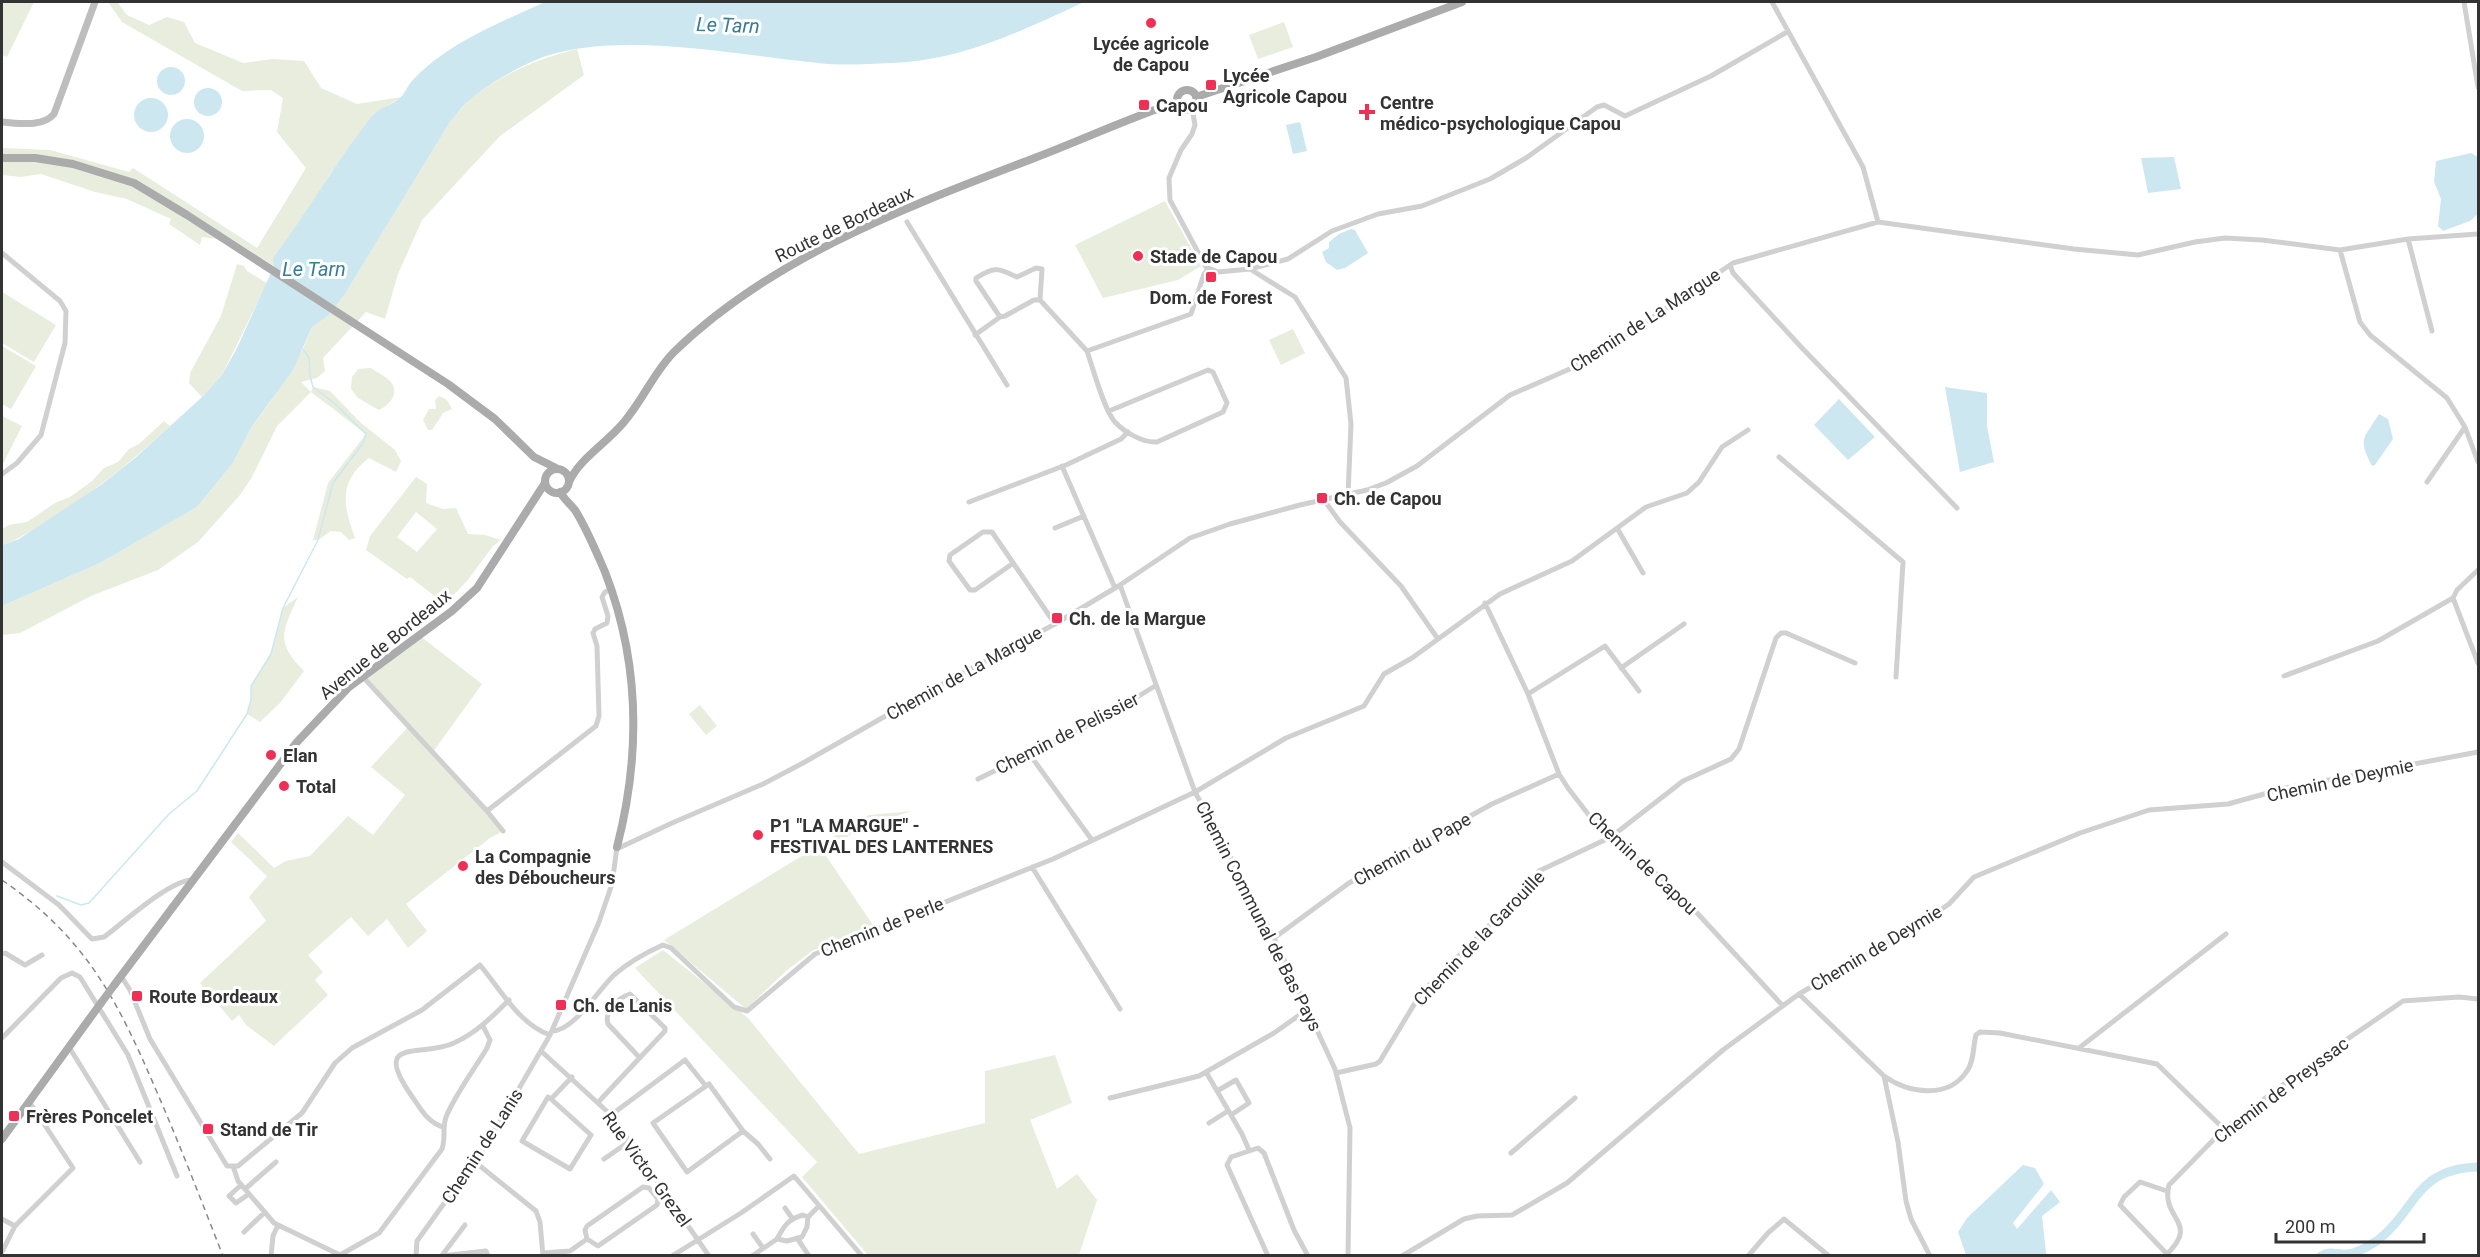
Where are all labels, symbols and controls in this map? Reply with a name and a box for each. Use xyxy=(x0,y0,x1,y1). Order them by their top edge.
water label: Le Tarn xyxy=(696,12,760,38)
marker: Lycée agricole de Capou xyxy=(1144,16,1158,30)
place label: Lycée agricole de Capou xyxy=(1093,33,1209,75)
place label: Lycée Agricole Capou xyxy=(1223,65,1347,107)
marker: Lycée Agricole Capou xyxy=(1204,78,1218,92)
place label: Centre médico-psychologique Capou xyxy=(1380,92,1621,134)
place label: Capou xyxy=(1156,95,1208,116)
marker: Capou xyxy=(1137,98,1151,112)
marker: Centre médico-psychologique Capou xyxy=(1358,103,1376,121)
street label: Route de Bordeaux xyxy=(771,181,917,267)
place label: Stade de Capou xyxy=(1150,246,1277,267)
marker: Stade de Capou xyxy=(1131,249,1145,263)
water label: Le Tarn xyxy=(282,257,346,281)
street label: Chemin de La Margue xyxy=(1566,264,1724,376)
marker: Dom. de Forest xyxy=(1204,270,1218,284)
place label: Dom. de Forest xyxy=(1150,287,1272,308)
place label: Ch. de Capou xyxy=(1334,488,1442,509)
marker: Ch. de Capou xyxy=(1315,491,1329,505)
street label: Avenue de Bordeaux xyxy=(315,584,455,704)
place label: Ch. de la Margue xyxy=(1069,608,1206,629)
marker: Ch. de la Margue xyxy=(1050,611,1064,625)
street label: Chemin de La Margue xyxy=(882,621,1046,725)
street label: Chemin de Pelissier xyxy=(992,688,1142,778)
place label: Elan xyxy=(283,745,318,766)
marker: Elan xyxy=(264,748,278,762)
street label: Chemin de Deymie xyxy=(2265,754,2415,806)
place label: Total xyxy=(296,776,336,797)
marker: Total xyxy=(277,779,291,793)
street label: Chemin Communal de Bas Pays xyxy=(1192,797,1326,1035)
street label: Chemin de Capou xyxy=(1584,807,1702,919)
street label: Chemin du Pape xyxy=(1350,808,1474,890)
place label: P1 "LA MARGUE" - FESTIVAL DES LANTERNES xyxy=(770,815,993,857)
marker: P1 "LA MARGUE" - FESTIVAL DES LANTERNES xyxy=(751,828,765,842)
place label: La Compagnie des Déboucheurs xyxy=(475,846,615,888)
marker: La Compagnie des Déboucheurs xyxy=(456,859,470,873)
street label: Chemin de la Garouille xyxy=(1409,866,1549,1010)
street label: Chemin de Perle xyxy=(817,893,947,961)
street label: Chemin de Deymie xyxy=(1807,901,1945,995)
place label: Route Bordeaux xyxy=(149,986,279,1007)
marker: Route Bordeaux xyxy=(130,989,144,1003)
place label: Ch. de Lanis xyxy=(573,995,672,1016)
marker: Ch. de Lanis xyxy=(554,998,568,1012)
street label: Chemin de Preyssac xyxy=(2210,1033,2352,1147)
street label: Chemin de Lanis xyxy=(437,1085,527,1207)
place label: Frères Poncelet xyxy=(26,1106,153,1127)
street label: Rue Victor Grezel xyxy=(598,1107,696,1231)
marker: Frères Poncelet xyxy=(7,1109,21,1123)
place label: Stand de Tir xyxy=(220,1119,318,1140)
marker: Stand de Tir xyxy=(201,1122,215,1136)
scale bar xyxy=(2276,1206,2424,1244)
text: 200 m xyxy=(2285,1216,2336,1237)

